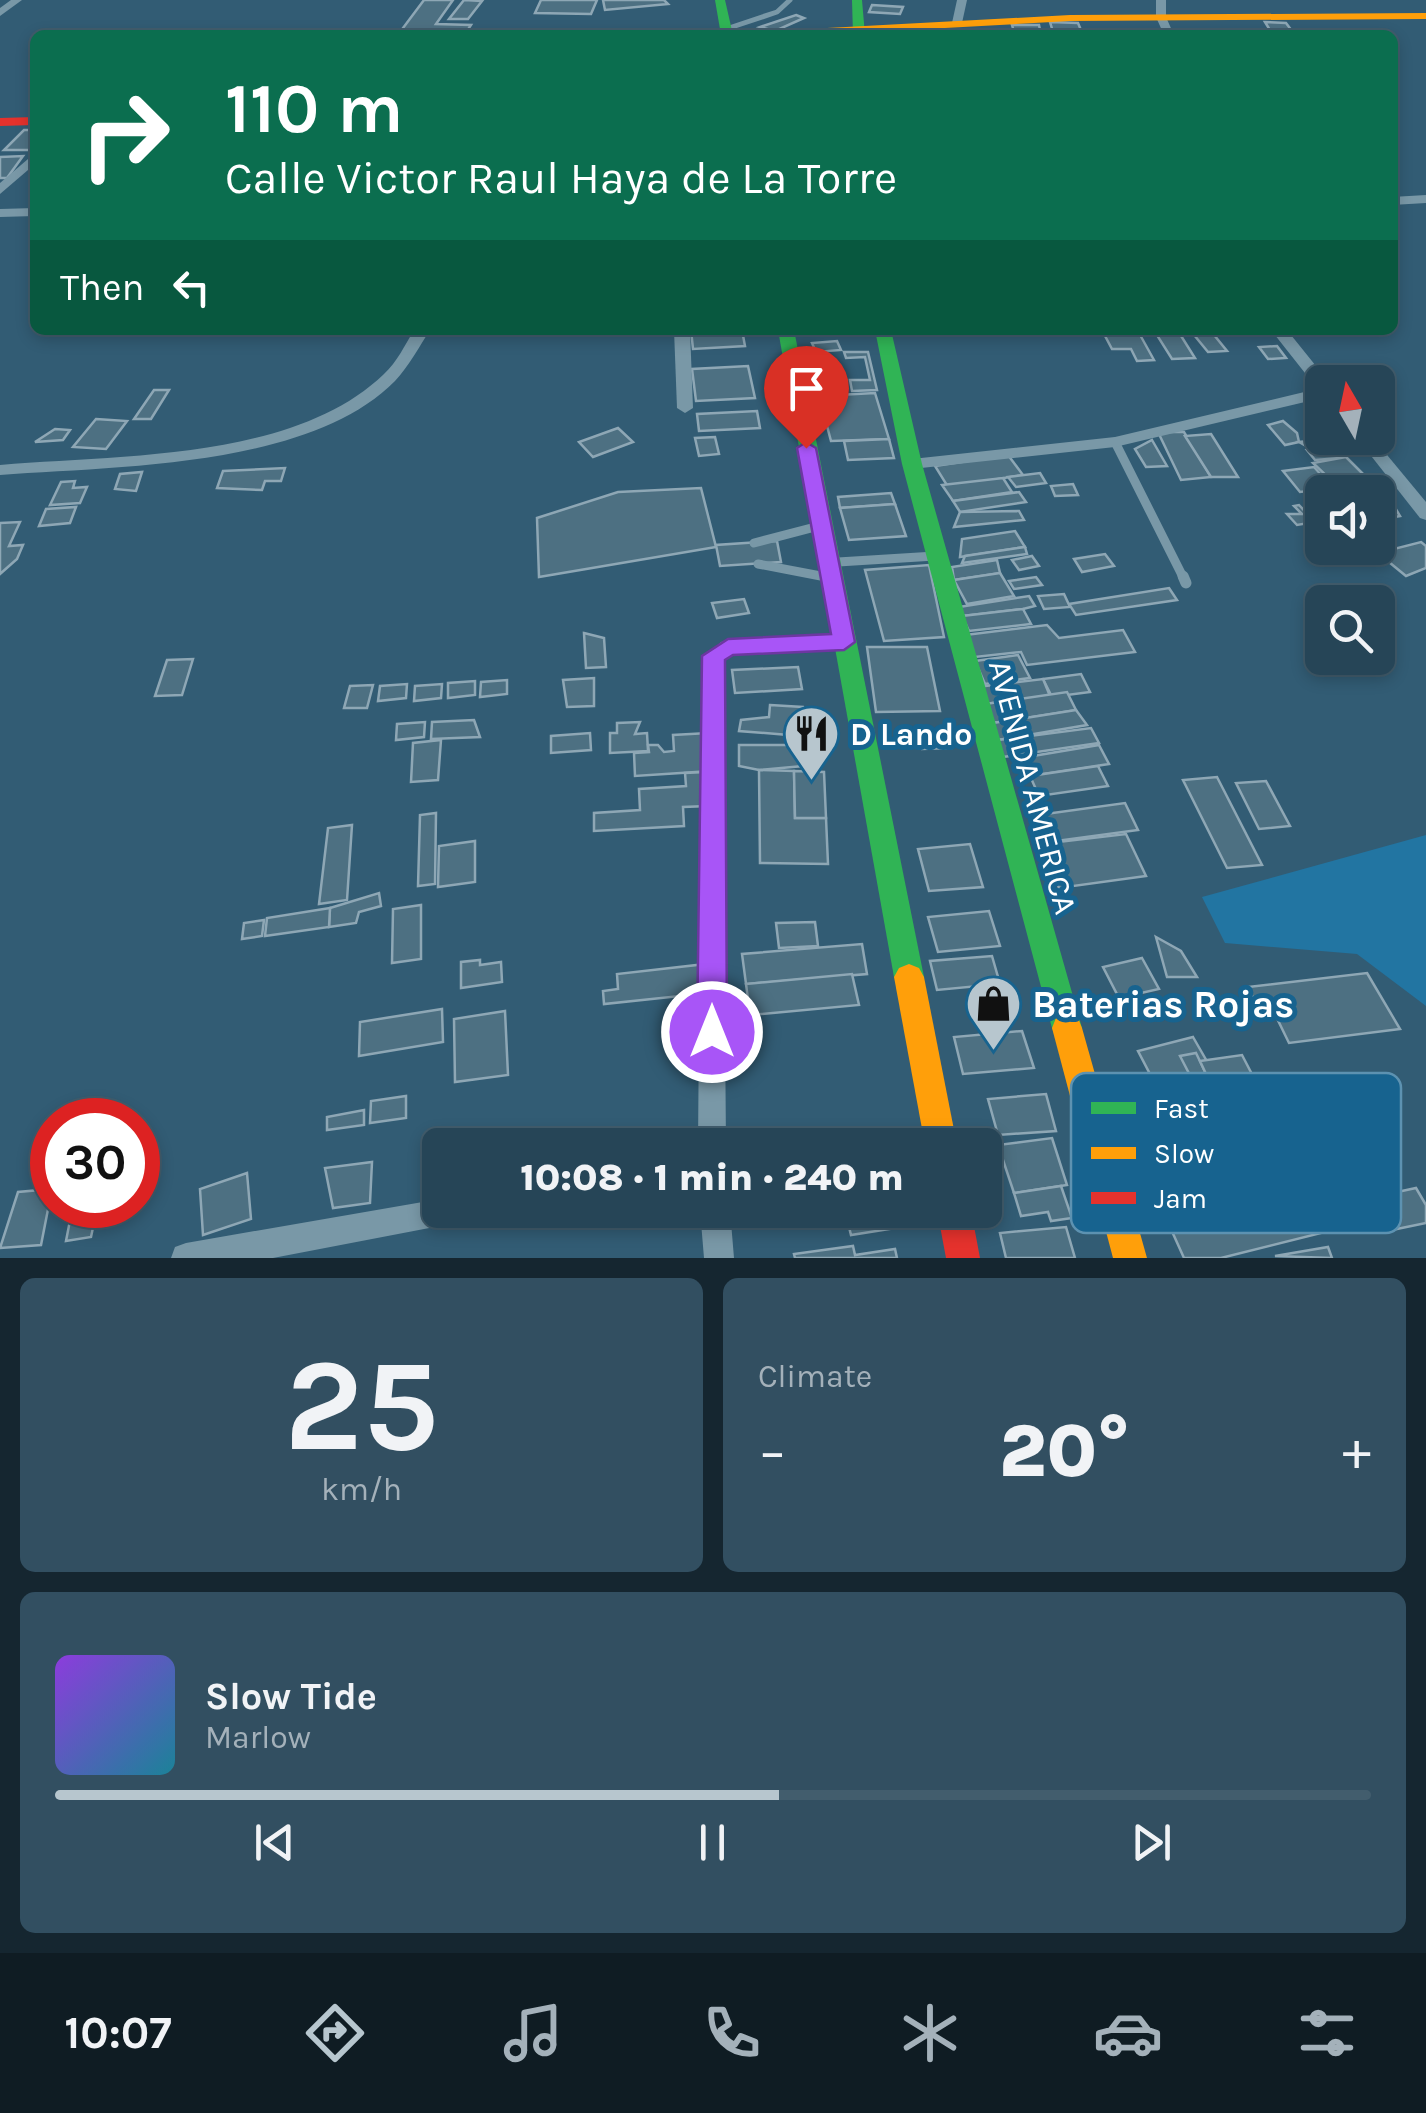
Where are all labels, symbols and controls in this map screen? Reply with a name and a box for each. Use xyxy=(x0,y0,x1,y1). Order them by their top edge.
text: 110 m xyxy=(225,68,403,150)
icon: right xyxy=(60,70,190,200)
text: Calle Victor Raul Haya de La Torre xyxy=(225,152,897,204)
icon: left xyxy=(164,260,219,315)
text: Then xyxy=(60,265,144,310)
pin xyxy=(764,346,849,449)
icon: arrive xyxy=(779,361,834,416)
north arrow xyxy=(1305,365,1395,455)
map controls xyxy=(1305,365,1395,675)
button: sound xyxy=(1305,475,1395,565)
button: search xyxy=(1305,585,1395,675)
street label: AVENIDA AMERICA xyxy=(981,656,1084,918)
restaurant icon: D Lando xyxy=(781,704,841,783)
place label: D Lando xyxy=(850,716,972,753)
shop icon: Baterias Rojas xyxy=(963,974,1023,1053)
position arrow xyxy=(660,980,764,1084)
place label: Baterias Rojas xyxy=(1032,982,1294,1027)
legend xyxy=(1071,1073,1401,1233)
text: Fast xyxy=(1154,1092,1209,1125)
speed limit sign: 30 xyxy=(30,1098,160,1228)
text: Slow xyxy=(1154,1137,1214,1170)
text: 10:08 · 1 min · 240 m xyxy=(520,1155,904,1200)
text: Jam xyxy=(1154,1182,1207,1215)
text: 25 xyxy=(284,1330,439,1482)
text: Climate xyxy=(758,1358,872,1395)
text: 20° xyxy=(999,1407,1130,1495)
text: − xyxy=(758,1419,787,1483)
text: + xyxy=(1342,1419,1371,1483)
text: km/h xyxy=(321,1471,402,1508)
text: Slow Tide xyxy=(205,1674,377,1719)
text: Marlow xyxy=(205,1719,311,1756)
icon: previous xyxy=(247,1815,302,1870)
icon: pause xyxy=(685,1815,740,1870)
icon: next xyxy=(1124,1815,1179,1870)
icon: directions xyxy=(300,1998,370,2068)
icon: music xyxy=(498,1998,568,2068)
icon: phone xyxy=(697,1998,767,2068)
icon: climate xyxy=(895,1998,965,2068)
icon: car xyxy=(1093,1998,1163,2068)
icon: filters xyxy=(1292,1998,1362,2068)
text: 10:07 xyxy=(64,2007,172,2059)

